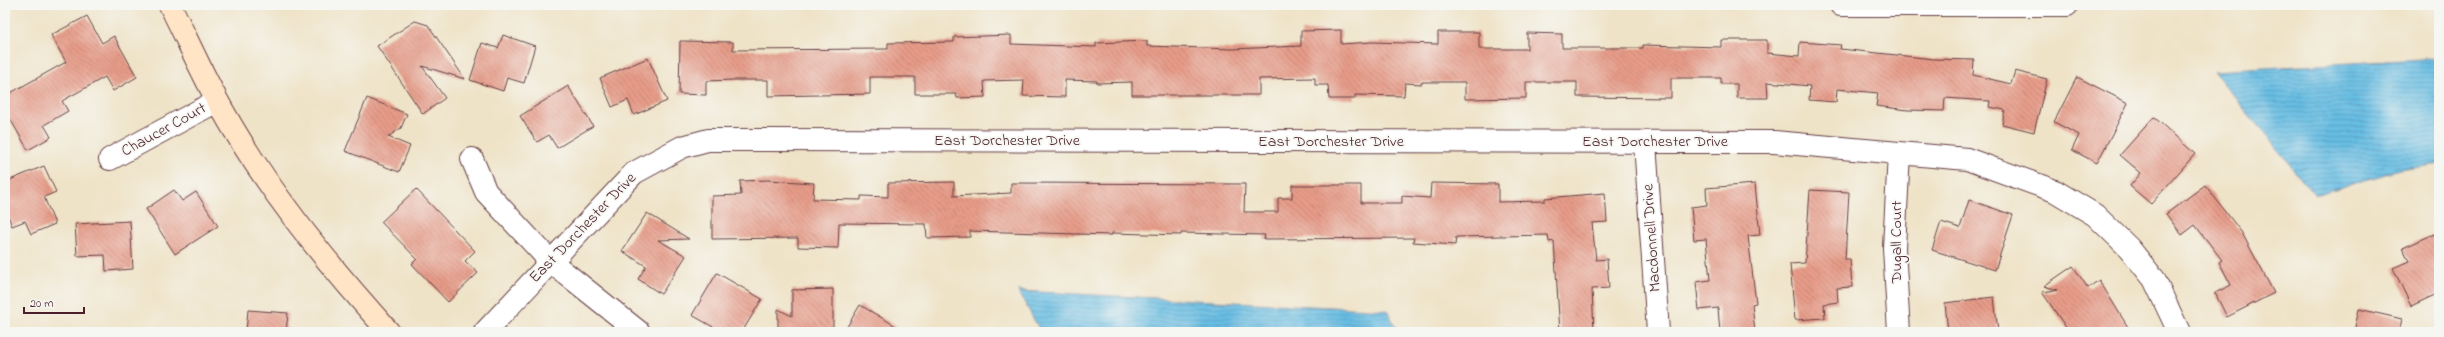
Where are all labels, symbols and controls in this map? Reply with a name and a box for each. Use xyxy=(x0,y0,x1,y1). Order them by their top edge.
street label: Chaucer Court xyxy=(117,96,211,163)
street label: East Dorchester Drive xyxy=(934,129,1081,153)
street label: East Dorchester Drive xyxy=(1258,130,1405,154)
street label: East Dorchester Drive xyxy=(1582,130,1729,154)
street label: East Dorchester Drive xyxy=(524,167,643,289)
street label: Macdonnell Drive xyxy=(1636,182,1668,293)
street label: Dugall Court xyxy=(1885,200,1909,284)
scale bar xyxy=(24,289,84,315)
text: 20 m xyxy=(30,295,53,313)

